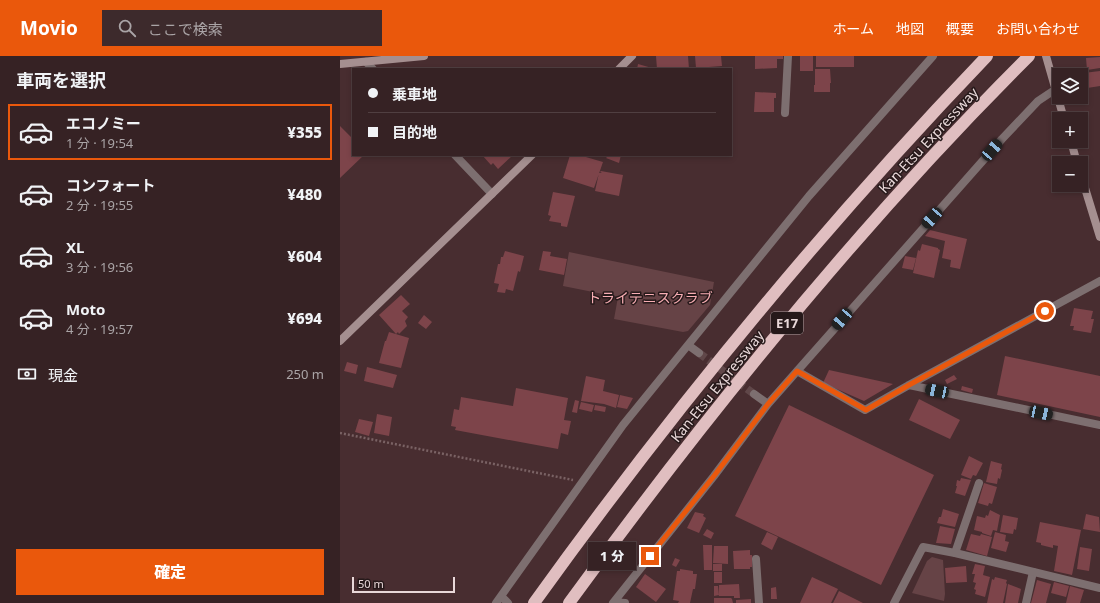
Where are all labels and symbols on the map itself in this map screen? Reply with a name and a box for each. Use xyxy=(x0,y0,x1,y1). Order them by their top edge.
street label: Kan-Etsu Expressway xyxy=(874,82,983,197)
car xyxy=(980,137,1004,163)
car xyxy=(920,205,944,231)
park label: トライテニスクラブ xyxy=(587,288,713,307)
route start xyxy=(1036,302,1054,320)
car xyxy=(830,306,854,332)
road number: E17 xyxy=(771,312,803,334)
street label: Kan-Etsu Expressway xyxy=(666,326,768,446)
car xyxy=(924,383,950,399)
car xyxy=(1028,405,1054,421)
callout: 1 分 xyxy=(588,542,636,570)
route end xyxy=(641,547,659,565)
scale bar xyxy=(352,575,455,594)

